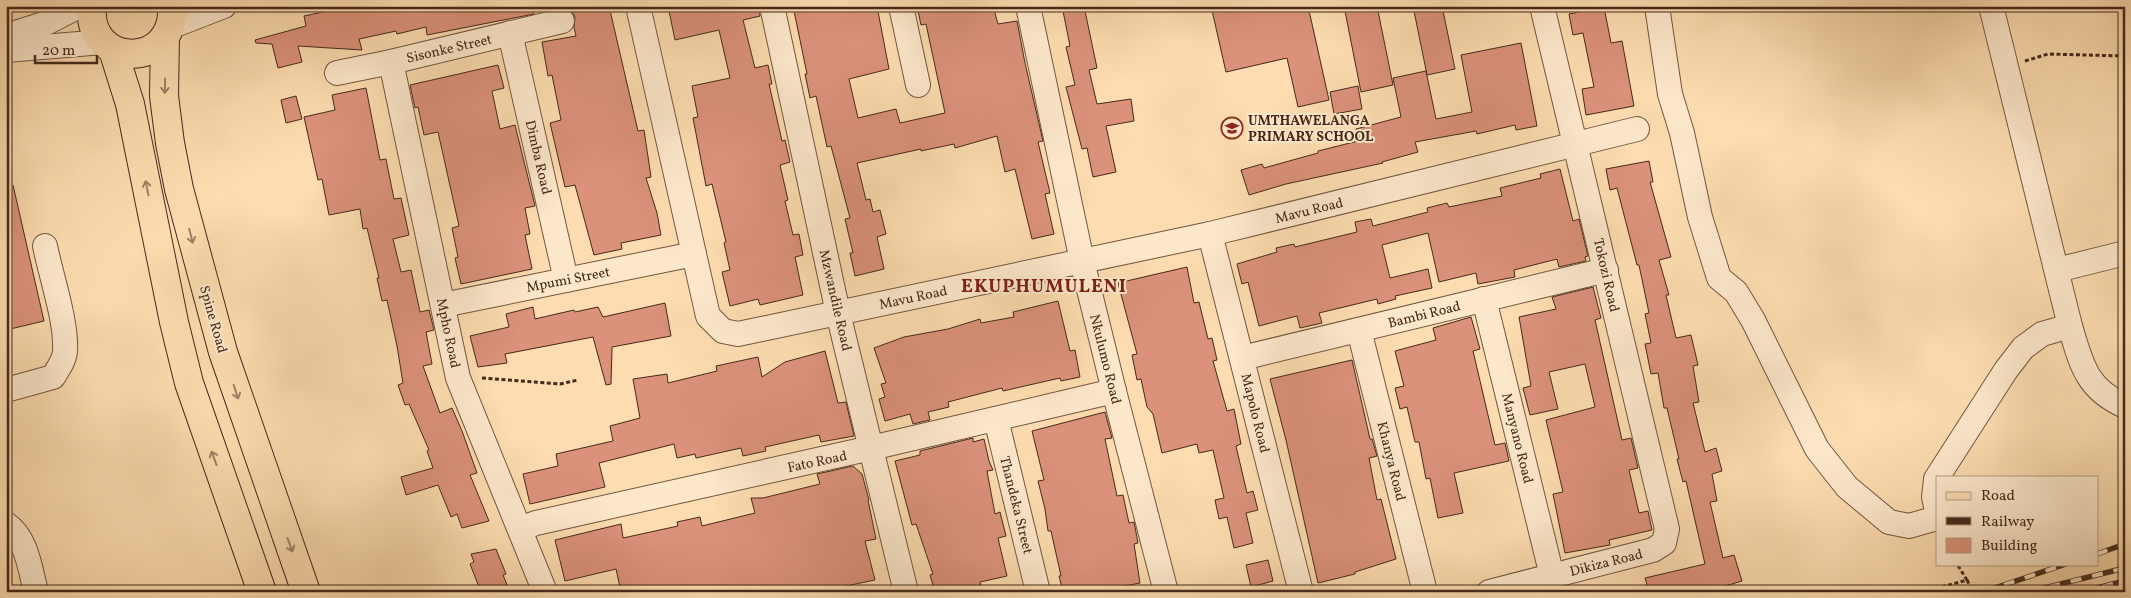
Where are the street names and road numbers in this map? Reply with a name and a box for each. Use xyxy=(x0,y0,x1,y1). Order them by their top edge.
street label: Sisonke Street xyxy=(405,30,494,69)
street label: Dimba Road xyxy=(520,118,555,197)
street label: Mavu Road xyxy=(1273,194,1345,229)
street label: Tokozi Road xyxy=(1588,237,1623,314)
street label: Mzwandile Road xyxy=(814,248,855,353)
street label: Mpumi Street xyxy=(525,263,612,298)
street label: Mavu Road xyxy=(877,282,949,315)
street label: Spine Road xyxy=(194,283,231,355)
street label: Mpho Road xyxy=(431,297,464,370)
street label: Bambi Road xyxy=(1386,297,1463,334)
street label: Nkulumo Road xyxy=(1084,312,1125,407)
street label: Mapolo Road xyxy=(1235,372,1274,455)
street label: Manyano Road xyxy=(1496,391,1537,486)
street label: Khanya Road xyxy=(1371,419,1410,503)
street label: Fato Road xyxy=(786,447,849,478)
street label: Thandeka Street xyxy=(994,454,1037,556)
street label: Dikiza Road xyxy=(1568,545,1645,582)

